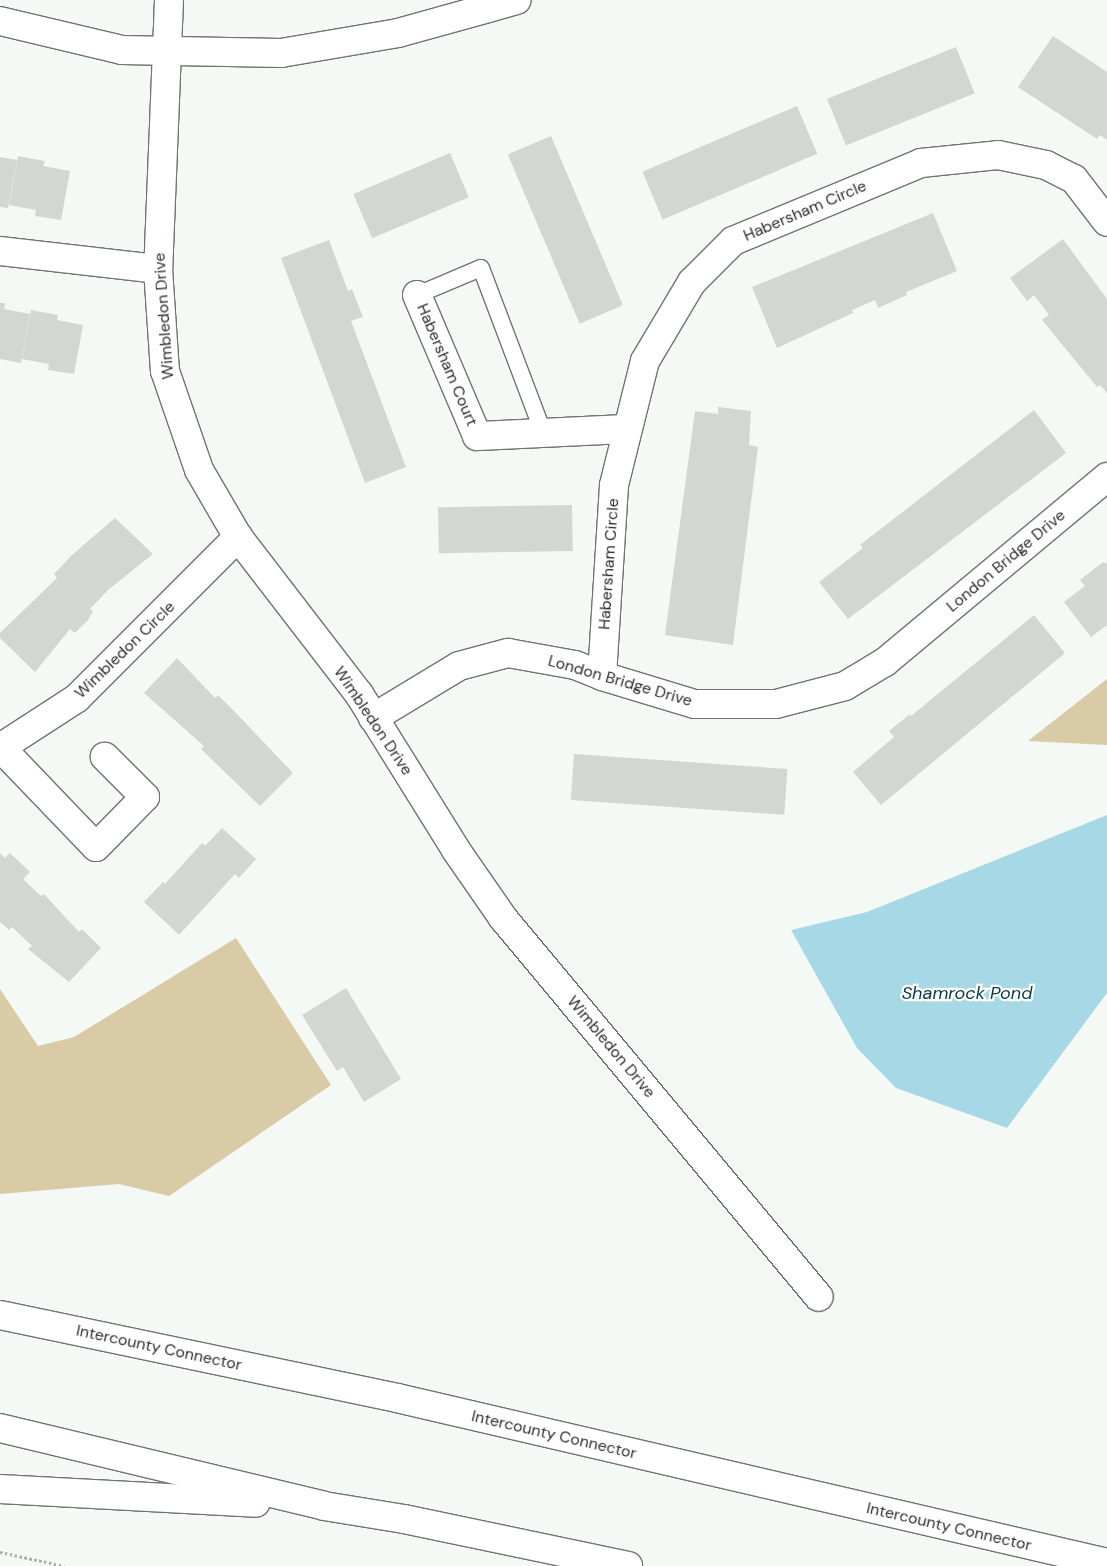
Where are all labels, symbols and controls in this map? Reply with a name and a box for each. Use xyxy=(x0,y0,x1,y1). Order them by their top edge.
street label: Habersham Circle xyxy=(741,176,869,246)
street label: Wimbledon Drive xyxy=(150,252,178,380)
street label: Habersham Court xyxy=(412,301,482,429)
street label: Habersham Circle xyxy=(595,498,623,630)
street label: London Bridge Drive xyxy=(943,506,1069,616)
street label: Wimbledon Circle xyxy=(71,597,179,703)
street label: London Bridge Drive xyxy=(546,651,694,711)
street label: Wimbledon Drive xyxy=(330,663,416,779)
water label: Shamrock Pond xyxy=(902,982,1032,1004)
street label: Wimbledon Drive xyxy=(563,992,659,1102)
street label: Intercounty Connector xyxy=(74,1321,244,1375)
street label: Intercounty Connector xyxy=(470,1407,638,1463)
street label: Intercounty Connector xyxy=(865,1499,1033,1555)

